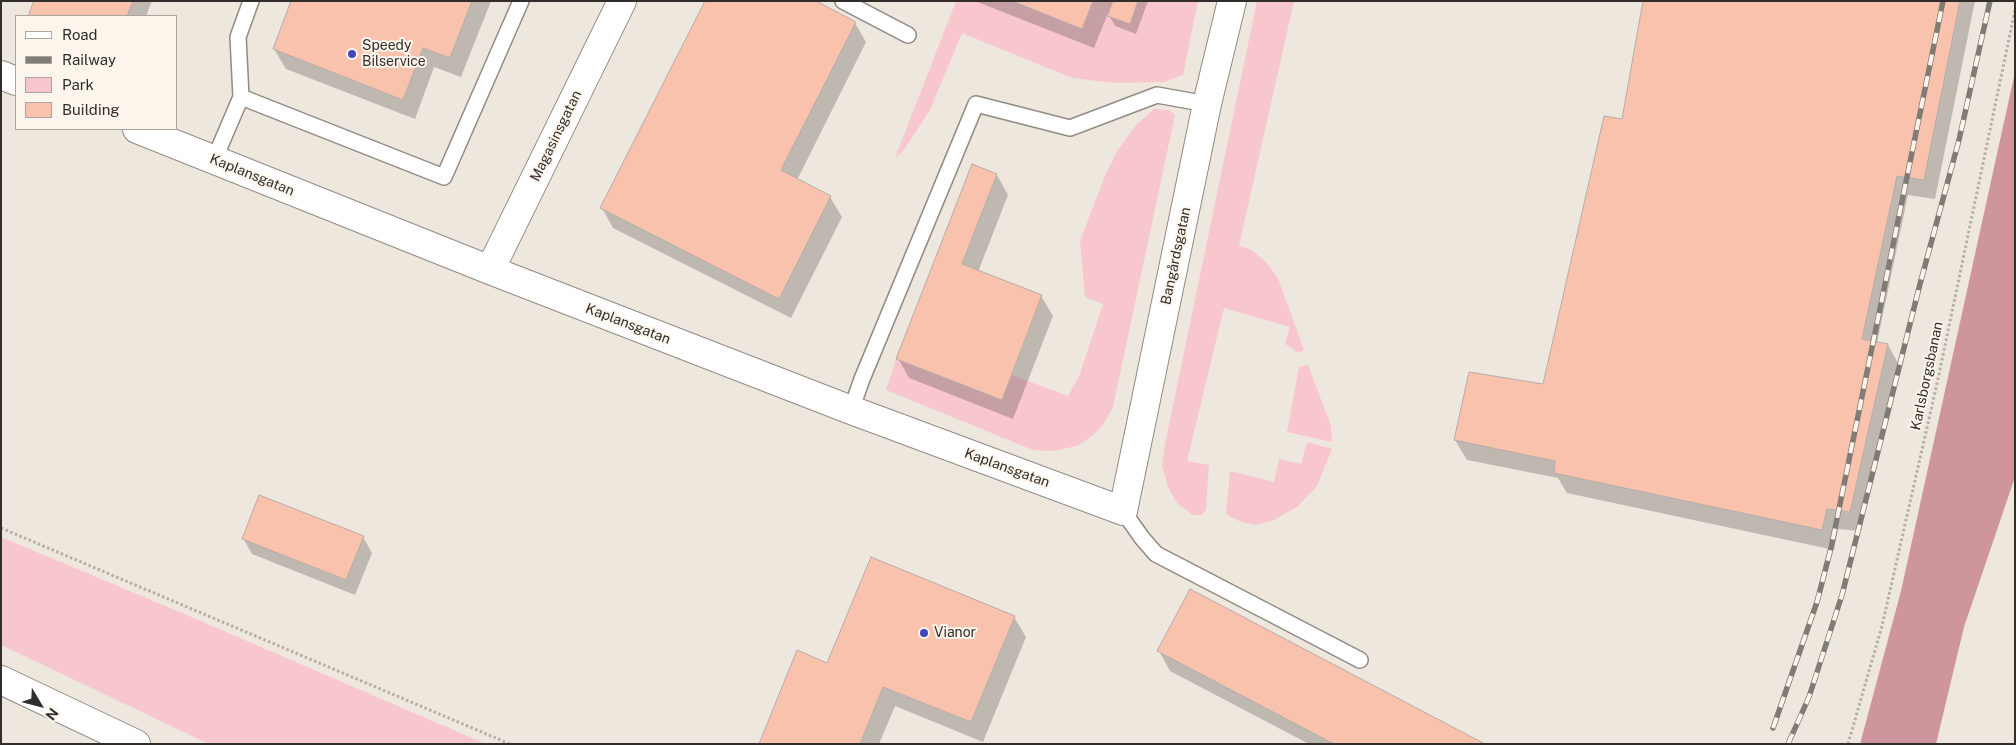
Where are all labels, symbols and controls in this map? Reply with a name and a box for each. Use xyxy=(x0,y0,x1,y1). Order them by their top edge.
legend xyxy=(15,15,178,130)
text: Road xyxy=(62,26,98,43)
place label: Speedy Bilservice xyxy=(362,38,426,70)
marker: Speedy Bilservice xyxy=(346,48,358,60)
text: Railway xyxy=(62,51,116,68)
text: Park xyxy=(62,76,94,93)
street label: Magasinsgatan xyxy=(527,88,585,184)
text: Building xyxy=(62,101,120,118)
street label: Kaplansgatan xyxy=(207,150,297,200)
street label: Bangårdsgatan xyxy=(1157,206,1195,306)
street label: Kaplansgatan xyxy=(583,300,673,348)
street label: Karlsborgsbanan xyxy=(1907,320,1947,432)
street label: Kaplansgatan xyxy=(962,445,1052,491)
place label: Vianor xyxy=(934,625,976,641)
marker: Vianor xyxy=(918,627,930,639)
north arrow xyxy=(15,680,65,730)
text: N xyxy=(42,705,62,723)

